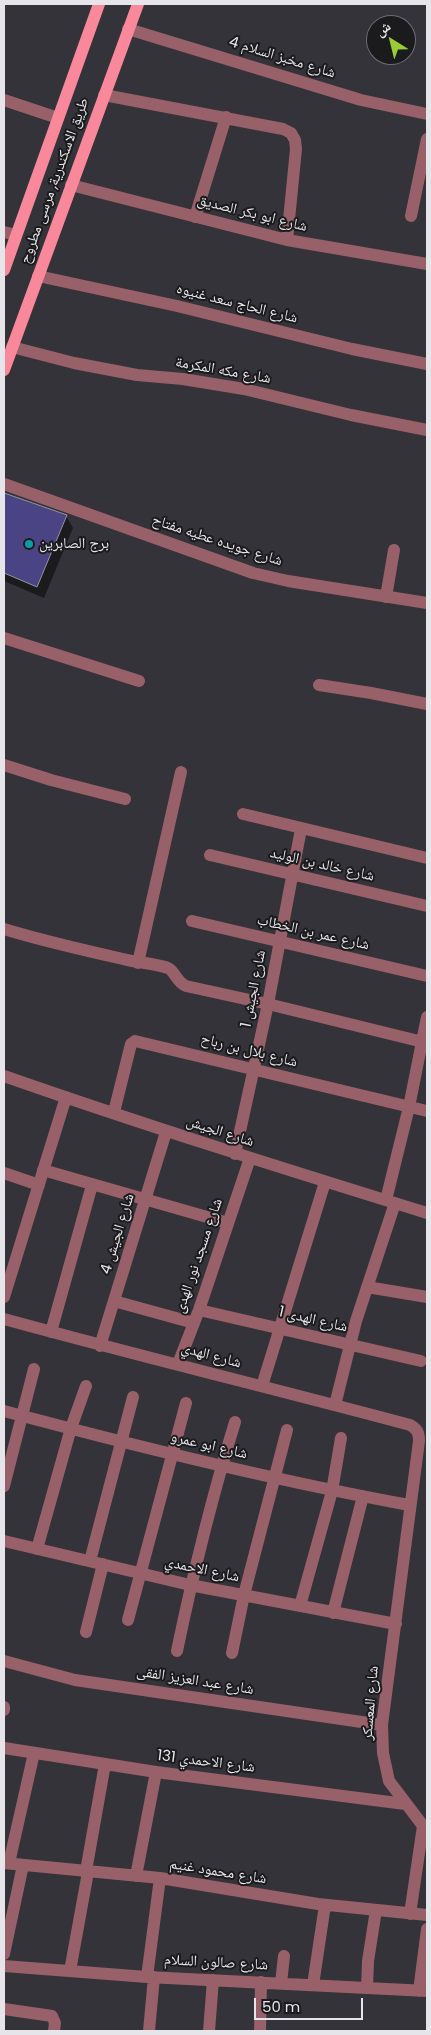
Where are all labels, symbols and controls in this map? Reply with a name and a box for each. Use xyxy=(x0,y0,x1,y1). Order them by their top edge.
north arrow xyxy=(366,15,416,65)
text: ش xyxy=(371,16,395,41)
street label: شارع مخبز السلام 4 xyxy=(227,33,337,83)
street label: طريق الاسكندرية, مرسى مطروح xyxy=(17,96,93,266)
street label: شارع ابو بكر الصديق xyxy=(195,192,309,236)
street label: شارع الحاج سعد غنيوه xyxy=(175,280,299,328)
street label: شارع مكه المكرمة xyxy=(174,354,272,388)
street label: شارع جويده عطيه مفتاح xyxy=(150,511,284,571)
place label: برج الصابرين xyxy=(39,535,109,553)
marker: برج الصابرين xyxy=(23,538,35,550)
street label: شارع خالد بن الوليد xyxy=(268,844,376,886)
street label: شارع عمر بن الخطاب xyxy=(255,911,371,955)
street label: شارع الجيش 1 xyxy=(238,949,270,1029)
street label: شارع بلال بن رباح xyxy=(199,1030,299,1072)
street label: شارع الجيش xyxy=(184,1113,256,1151)
street label: شارع الجيش 4 xyxy=(97,1192,139,1276)
street label: شارع مسجد نور الهدى xyxy=(171,1196,227,1316)
street label: شارع الهدى 1 xyxy=(277,1303,349,1337)
street label: شارع الهدي xyxy=(179,1339,243,1373)
street label: شارع ابو عمرو xyxy=(169,1428,249,1464)
street label: شارع الاحمدي xyxy=(163,1553,241,1587)
street label: شارع عبد العزيز الفقى xyxy=(135,1663,255,1699)
street label: شارع المعسكر xyxy=(359,1665,383,1741)
street label: شارع الاحمدي 131 xyxy=(156,1747,256,1777)
street label: شارع محمود غنيم xyxy=(168,1855,268,1889)
street label: شارع صالون السلام xyxy=(163,1951,269,1975)
scale bar xyxy=(256,1988,365,2020)
text: 50 m xyxy=(262,1996,300,2017)

